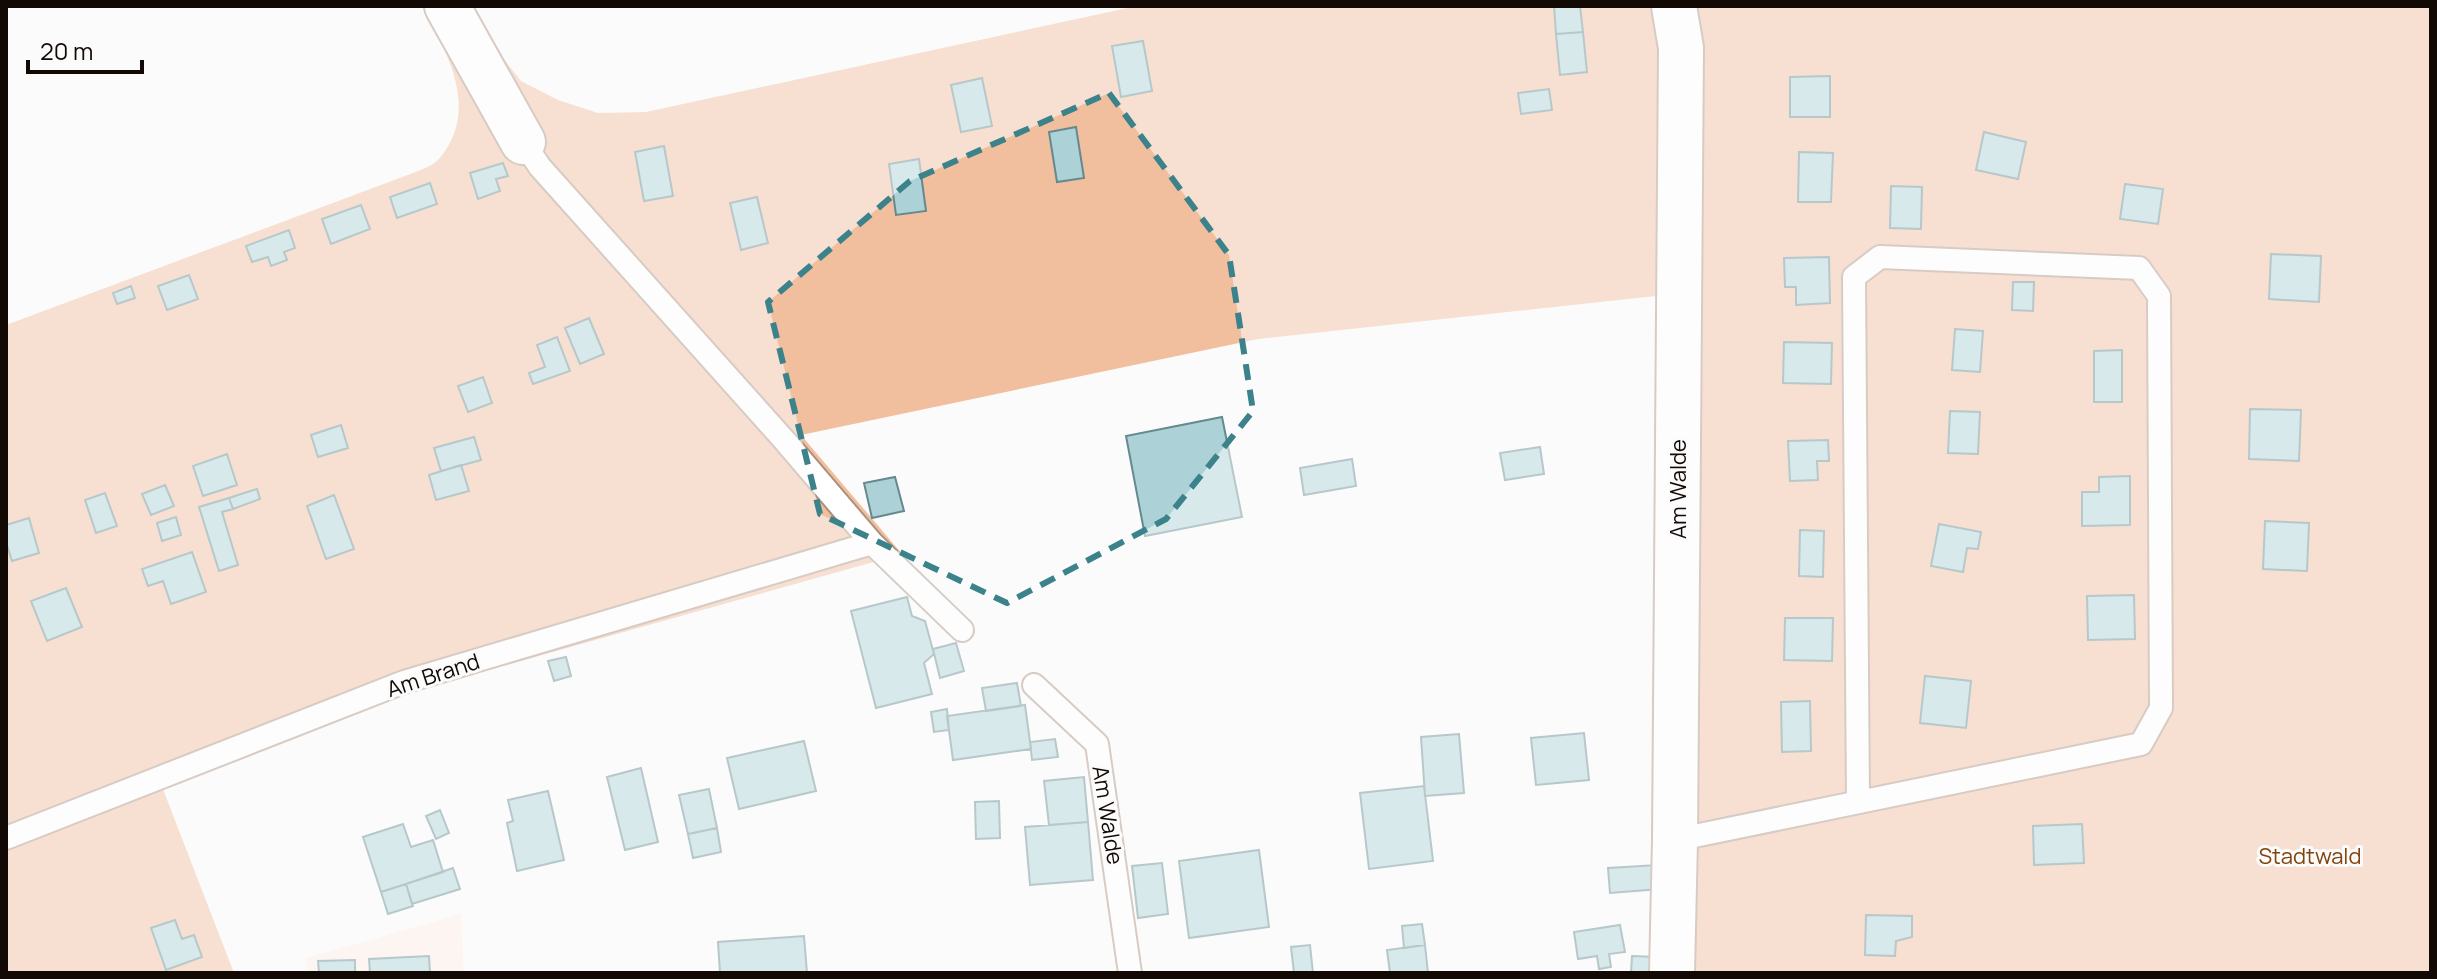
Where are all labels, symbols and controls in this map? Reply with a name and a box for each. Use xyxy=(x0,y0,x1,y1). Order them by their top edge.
scale bar xyxy=(28,24,142,74)
text: 20 m xyxy=(40,34,93,67)
street label: Am Walde xyxy=(1663,439,1693,539)
street label: Am Brand xyxy=(383,646,483,704)
street label: Am Walde xyxy=(1085,763,1131,867)
park label: Stadtwald xyxy=(2258,841,2362,871)

